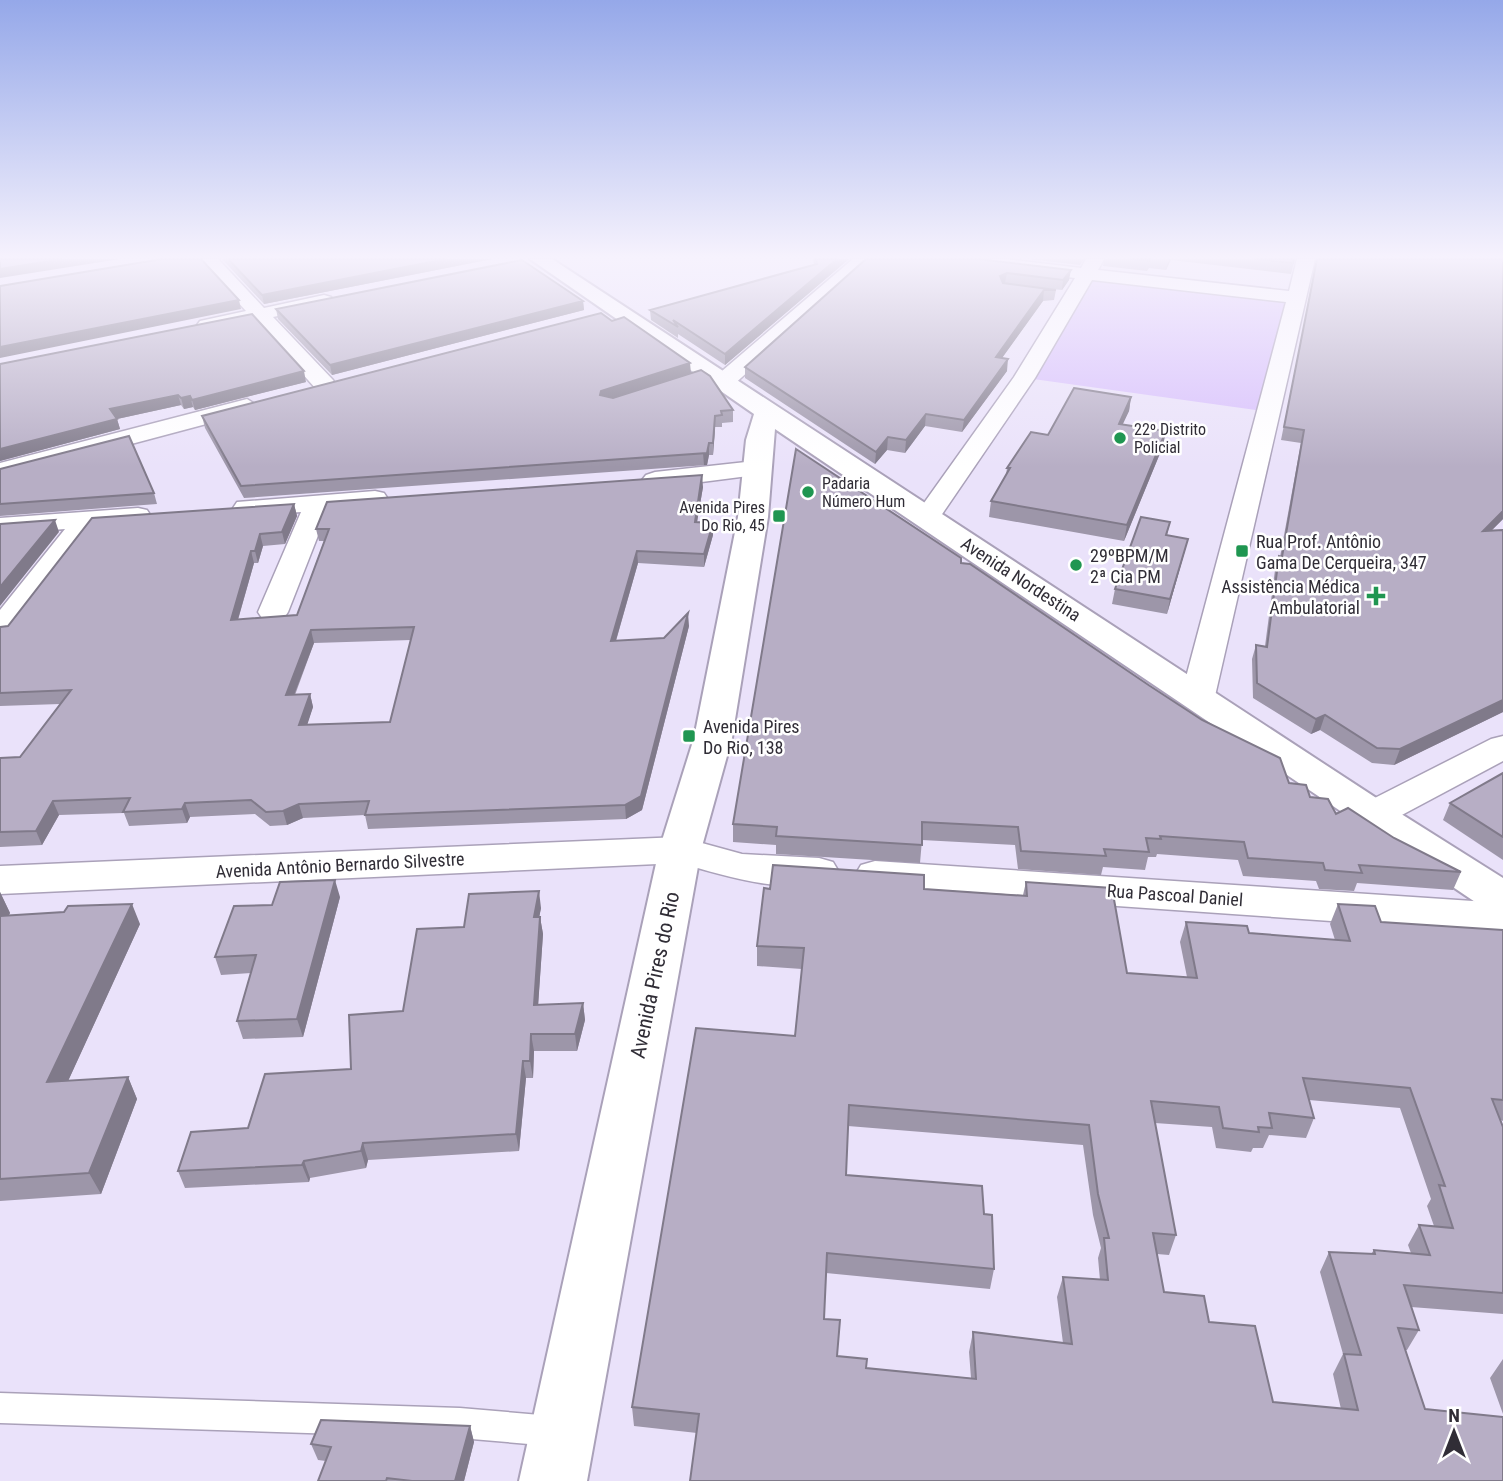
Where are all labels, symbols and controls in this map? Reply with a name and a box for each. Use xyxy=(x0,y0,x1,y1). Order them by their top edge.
place label: 22º Distrito Policial xyxy=(1134,420,1206,457)
marker: 22º Distrito Policial xyxy=(1112,430,1128,446)
place label: Padaria Número Hum xyxy=(822,474,905,511)
marker: Padaria Número Hum xyxy=(800,484,816,500)
place label: Avenida Pires Do Rio, 45 xyxy=(679,498,765,535)
marker: Avenida Pires Do Rio, 45 xyxy=(771,508,787,524)
place label: Rua Prof. Antônio Gama De Cerqueira, 347 xyxy=(1256,531,1427,573)
street label: Avenida Nordestina xyxy=(957,533,1085,625)
marker: Rua Prof. Antônio Gama De Cerqueira, 347 xyxy=(1234,543,1250,559)
place label: 29ºBPM/M 2ª Cia PM xyxy=(1090,545,1169,587)
marker: 29ºBPM/M 2ª Cia PM xyxy=(1068,557,1084,573)
place label: Assistência Médica Ambulatorial xyxy=(1221,576,1360,618)
marker: Assistência Médica Ambulatorial xyxy=(1366,586,1386,606)
place label: Avenida Pires Do Rio, 138 xyxy=(703,716,800,758)
marker: Avenida Pires Do Rio, 138 xyxy=(681,728,697,744)
street label: Avenida Antônio Bernardo Silvestre xyxy=(215,848,465,882)
street label: Rua Pascoal Daniel xyxy=(1106,880,1244,910)
street label: Avenida Pires do Rio xyxy=(626,889,684,1061)
north arrow xyxy=(1419,1397,1489,1467)
text: N xyxy=(1448,1404,1460,1427)

